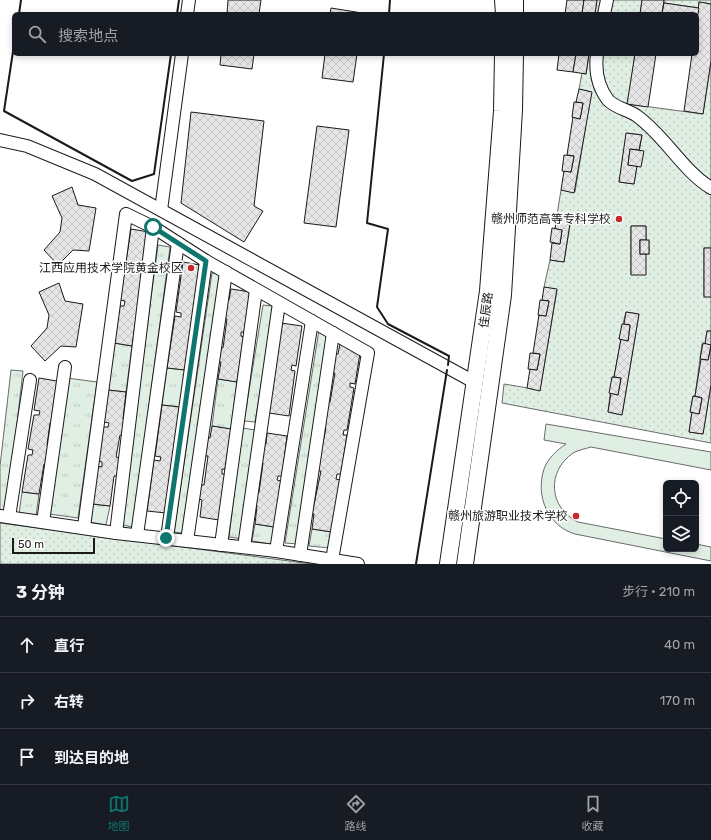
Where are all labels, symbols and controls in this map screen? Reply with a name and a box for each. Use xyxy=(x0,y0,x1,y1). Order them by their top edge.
search box xyxy=(12,12,699,56)
icon: search xyxy=(26,23,48,45)
text: 搜索地点 xyxy=(58,27,118,45)
place label: 赣州师范高等专科学校 xyxy=(491,212,611,226)
marker: 赣州师范高等专科学校 xyxy=(614,214,624,224)
route start xyxy=(144,218,162,236)
place label: 江西应用技术学院黄金校区 xyxy=(39,261,183,275)
marker: 江西应用技术学院黄金校区 xyxy=(186,263,196,273)
street label: 佳辰路 xyxy=(477,291,495,329)
map controls xyxy=(663,480,699,552)
button: locate xyxy=(663,480,699,516)
place label: 赣州旅游职业技术学校 xyxy=(448,509,568,523)
marker: 赣州旅游职业技术学校 xyxy=(571,511,581,521)
button: layers xyxy=(663,516,699,552)
route end xyxy=(157,529,175,547)
scale bar xyxy=(12,536,95,555)
text: 50 m xyxy=(18,538,44,551)
text: 3 分钟 xyxy=(16,582,65,602)
text: 步行 · 210 m xyxy=(622,584,695,599)
icon: ahead xyxy=(16,634,38,656)
text: 直行 xyxy=(54,637,84,655)
text: 40 m xyxy=(664,637,695,652)
icon: right xyxy=(16,690,38,712)
text: 右转 xyxy=(54,693,84,711)
text: 170 m xyxy=(660,693,695,708)
icon: arrive xyxy=(16,746,38,768)
text: 到达目的地 xyxy=(54,749,129,767)
tab: 地图 xyxy=(108,793,130,833)
tab: 路线 xyxy=(345,793,367,833)
tab: 收藏 xyxy=(582,793,604,833)

